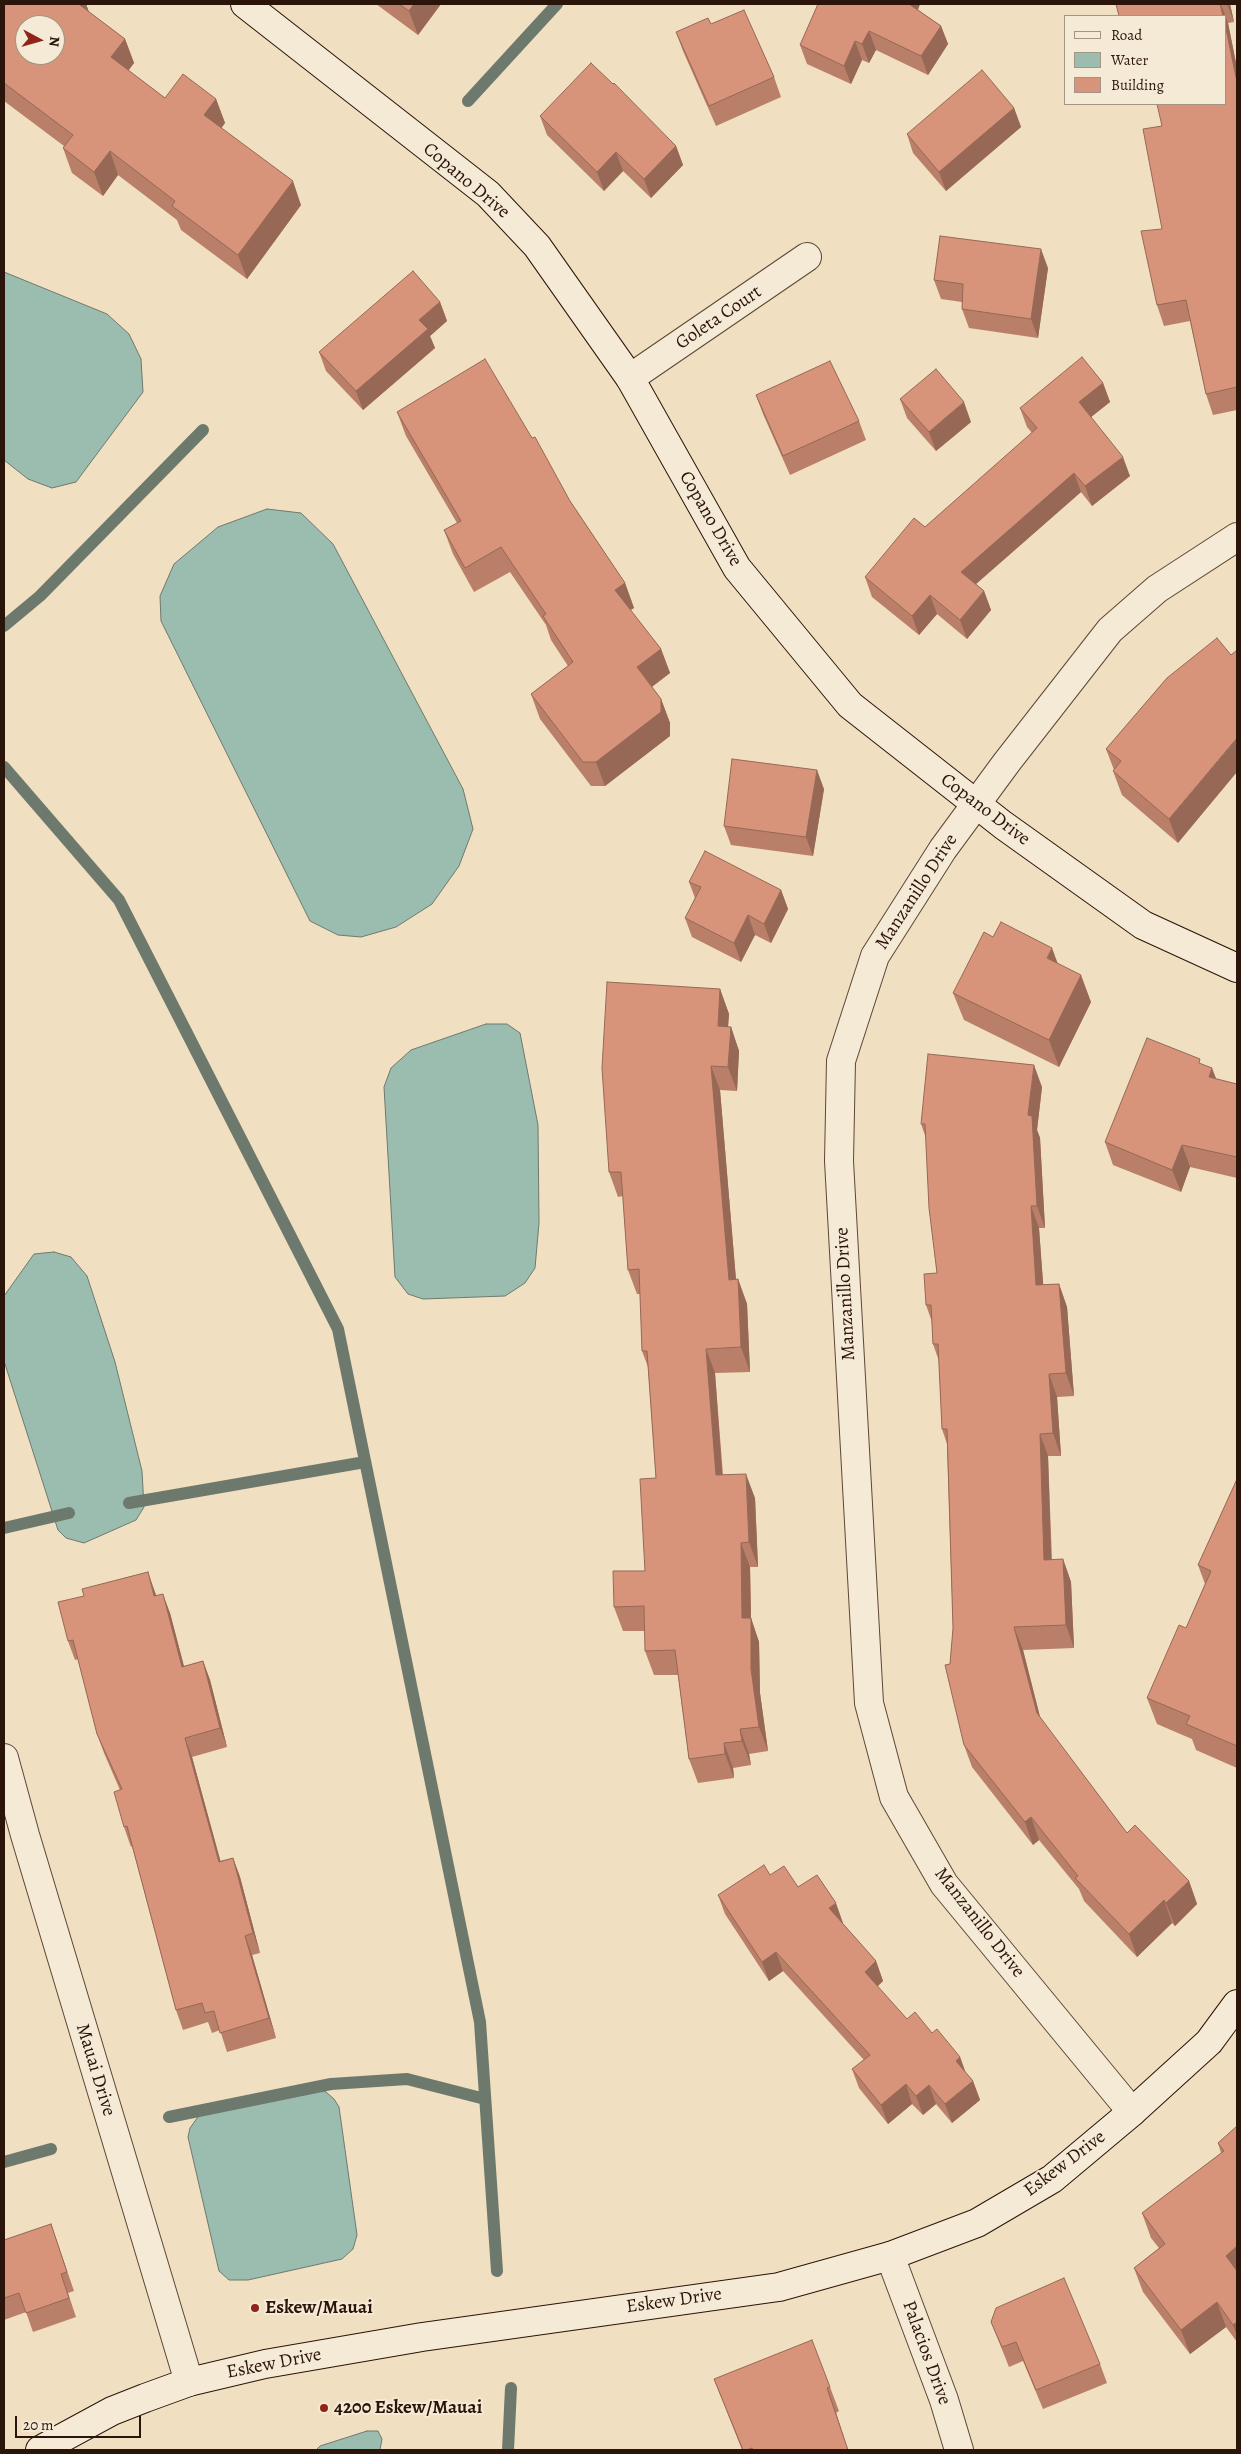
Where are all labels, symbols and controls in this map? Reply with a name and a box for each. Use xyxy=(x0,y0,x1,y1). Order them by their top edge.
north arrow xyxy=(15,15,65,65)
legend xyxy=(1064,15,1226,105)
text: Road xyxy=(1111,25,1142,45)
text: N xyxy=(44,35,64,48)
text: Water xyxy=(1111,50,1148,70)
text: Building xyxy=(1111,75,1164,95)
street label: Copano Drive xyxy=(418,138,514,224)
street label: Goleta Court xyxy=(672,281,766,355)
street label: Copano Drive xyxy=(674,467,746,571)
street label: Copano Drive xyxy=(936,769,1034,851)
street label: Manzanillo Drive xyxy=(871,830,963,954)
street label: Manzanillo Drive xyxy=(831,1227,861,1361)
street label: Manzanillo Drive xyxy=(929,1863,1029,1983)
street label: Mauai Drive xyxy=(70,2021,120,2119)
street label: Eskew Drive xyxy=(1020,2126,1110,2202)
street label: Eskew Drive xyxy=(625,2283,723,2319)
place label: Eskew/Mauai xyxy=(265,2297,373,2319)
street label: Palacios Drive xyxy=(897,2298,955,2408)
marker: Eskew/Mauai xyxy=(249,2302,261,2314)
street label: Eskew Drive xyxy=(225,2344,323,2384)
place label: 4200 Eskew/Mauai xyxy=(334,2397,482,2419)
marker: 4200 Eskew/Mauai xyxy=(318,2402,330,2414)
scale bar xyxy=(18,2406,144,2438)
text: 20 m xyxy=(23,2415,54,2435)

